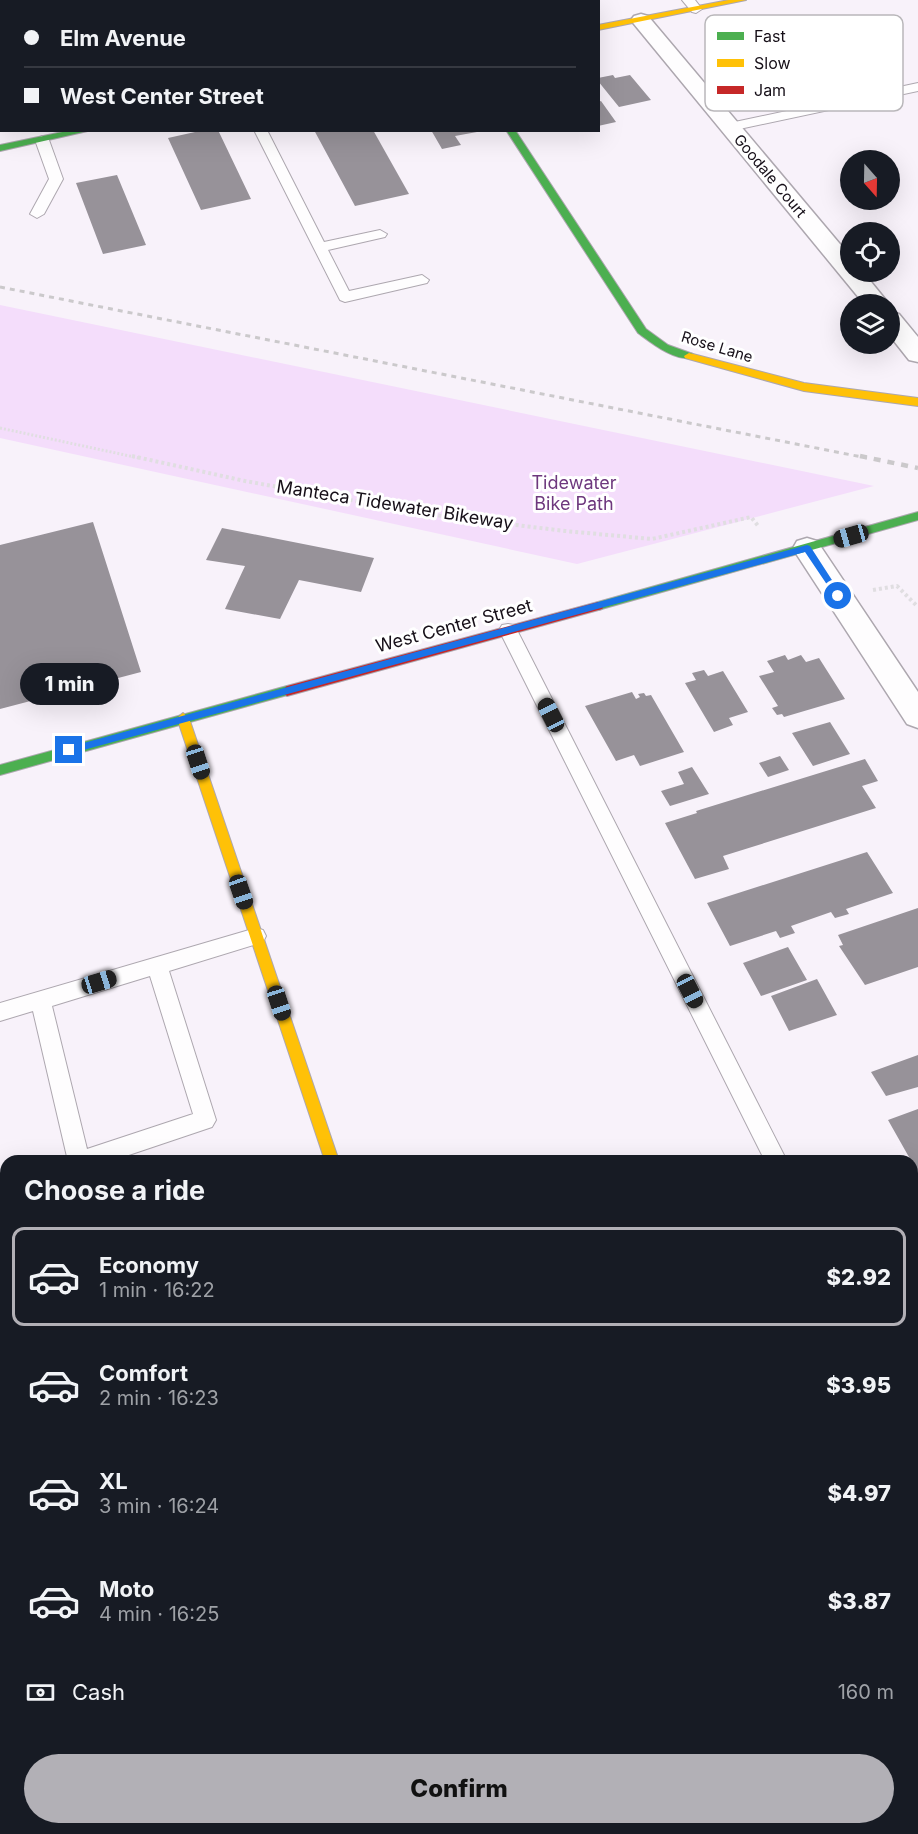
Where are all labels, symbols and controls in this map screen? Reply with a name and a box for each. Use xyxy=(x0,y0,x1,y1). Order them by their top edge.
legend xyxy=(705,15,903,111)
text: Elm Avenue xyxy=(60,25,186,51)
text: Fast xyxy=(754,26,786,46)
text: Slow xyxy=(754,53,791,73)
text: Jam xyxy=(754,80,786,100)
text: West Center Street xyxy=(60,83,264,109)
street label: Goodale Court xyxy=(730,130,811,221)
north arrow xyxy=(840,150,900,210)
map controls xyxy=(840,150,900,354)
button: locate xyxy=(840,222,900,282)
button: layers xyxy=(840,294,900,354)
street label: Rose Lane xyxy=(679,327,755,366)
park label: Tidewater Bike Path xyxy=(532,472,617,514)
street label: Manteca Tidewater Bikeway xyxy=(275,475,515,534)
car xyxy=(831,522,871,550)
route start xyxy=(824,582,851,609)
street label: West Center Street xyxy=(373,595,534,656)
callout: 1 min xyxy=(20,663,118,705)
text: 1 min xyxy=(44,672,95,696)
car xyxy=(535,695,567,735)
route end xyxy=(55,736,82,763)
car xyxy=(184,742,212,782)
car xyxy=(227,872,255,912)
car xyxy=(79,968,119,996)
car xyxy=(674,971,706,1011)
car xyxy=(265,983,293,1023)
text: Choose a ride xyxy=(24,1174,205,1207)
icon: car xyxy=(27,1250,81,1304)
text: Economy xyxy=(99,1252,199,1278)
text: $2.92 xyxy=(826,1264,891,1290)
text: 1 min · 16:22 xyxy=(99,1278,215,1302)
icon: car xyxy=(27,1358,81,1412)
text: Comfort xyxy=(99,1360,188,1386)
text: $3.95 xyxy=(826,1372,891,1398)
text: 2 min · 16:23 xyxy=(99,1386,219,1410)
icon: car xyxy=(27,1466,81,1520)
text: XL xyxy=(99,1468,128,1494)
text: $4.97 xyxy=(828,1480,891,1506)
text: 3 min · 16:24 xyxy=(99,1494,219,1518)
icon: car xyxy=(27,1574,81,1628)
text: Moto xyxy=(99,1576,154,1602)
text: $3.87 xyxy=(828,1588,891,1614)
text: 4 min · 16:25 xyxy=(99,1602,219,1626)
icon: cash xyxy=(24,1676,57,1709)
text: Cash xyxy=(72,1679,125,1705)
text: 160 m xyxy=(838,1680,894,1704)
button: Confirm xyxy=(24,1754,894,1823)

